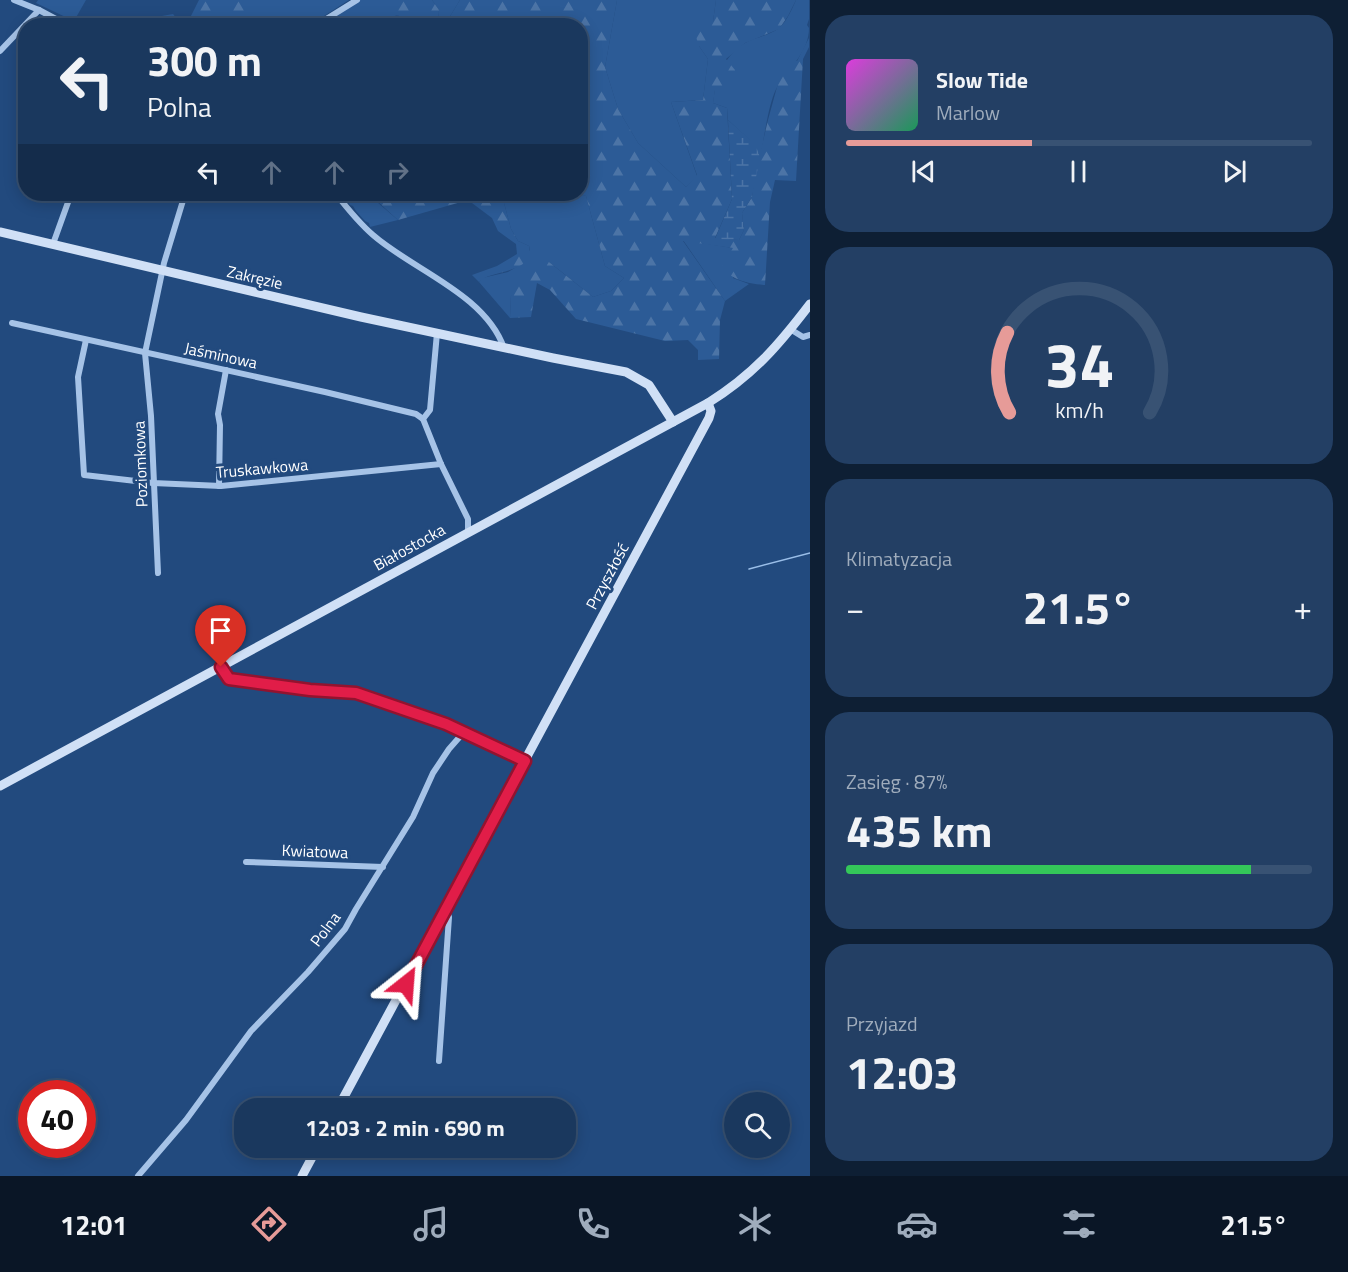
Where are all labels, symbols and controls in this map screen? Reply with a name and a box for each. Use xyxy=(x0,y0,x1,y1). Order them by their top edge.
text: 300 m xyxy=(147,28,262,92)
icon: left xyxy=(48,42,126,120)
text: Slow Tide xyxy=(936,63,1028,97)
text: Polna xyxy=(147,86,211,127)
text: Marlow xyxy=(936,97,1000,128)
icon: previous xyxy=(907,155,940,188)
icon: pause xyxy=(1062,155,1095,188)
icon: next xyxy=(1218,155,1251,188)
icon: left xyxy=(192,156,225,189)
icon: ahead xyxy=(255,156,288,189)
icon: ahead xyxy=(318,156,351,189)
icon: right xyxy=(381,156,414,189)
street label: Zakręzie xyxy=(225,259,285,295)
text: 34 xyxy=(1044,316,1114,411)
street label: Jaśminowa xyxy=(182,336,260,374)
text: km/h xyxy=(1055,394,1103,426)
street label: Poziomkowa xyxy=(126,420,154,508)
street label: Truskawkowa xyxy=(215,452,309,484)
street label: Białostocka xyxy=(369,517,449,577)
street label: Przyszłość xyxy=(579,538,635,614)
text: Klimatyzacja xyxy=(846,543,952,574)
text: 21.5° xyxy=(1023,573,1135,641)
text: − xyxy=(846,583,864,633)
text: + xyxy=(1294,583,1312,633)
pin xyxy=(195,605,246,667)
icon: arrive xyxy=(204,614,237,647)
text: Zasięg · 87% xyxy=(846,766,948,797)
text: 435 km xyxy=(846,796,992,864)
street label: Kwiatowa xyxy=(281,838,349,864)
street label: Polna xyxy=(304,907,346,951)
position arrow xyxy=(374,952,438,1016)
text: Przyjazd xyxy=(846,1008,918,1039)
text: 12:03 xyxy=(846,1038,958,1106)
speed limit sign: 40 xyxy=(18,1080,96,1158)
map controls xyxy=(724,1092,790,1158)
button: search xyxy=(724,1092,790,1158)
text: 12:03 · 2 min · 690 m xyxy=(305,1111,505,1145)
icon: directions xyxy=(248,1203,290,1245)
icon: music xyxy=(410,1203,452,1245)
icon: phone xyxy=(572,1203,614,1245)
icon: climate xyxy=(734,1203,776,1245)
icon: car xyxy=(896,1203,938,1245)
icon: filters xyxy=(1058,1203,1100,1245)
text: 12:01 xyxy=(60,1204,127,1245)
text: 21.5° xyxy=(1220,1204,1288,1245)

